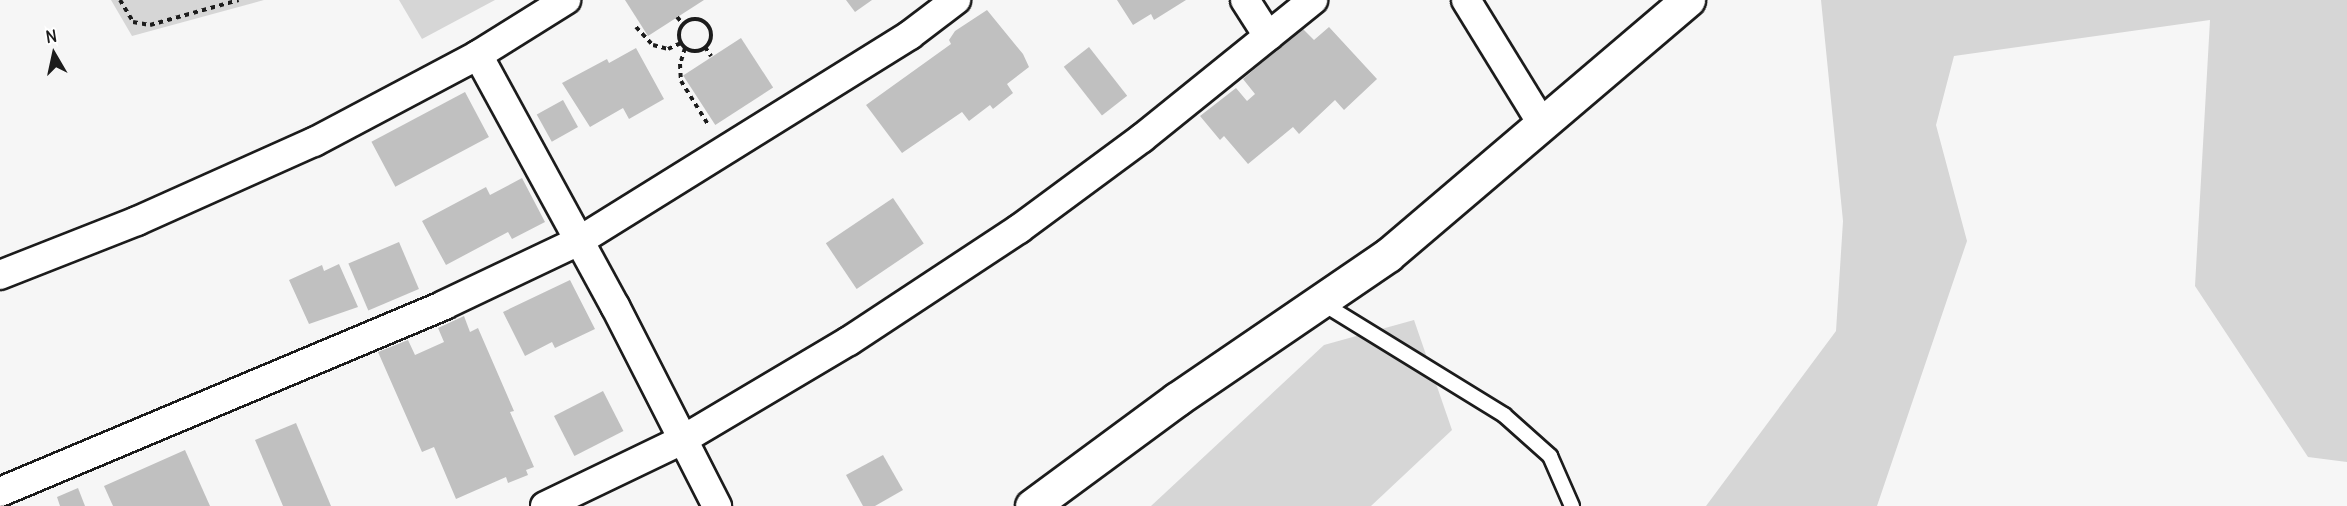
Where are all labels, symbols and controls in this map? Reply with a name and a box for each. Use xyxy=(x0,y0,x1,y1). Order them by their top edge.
north arrow xyxy=(24,24,84,84)
text: N xyxy=(44,25,58,47)

